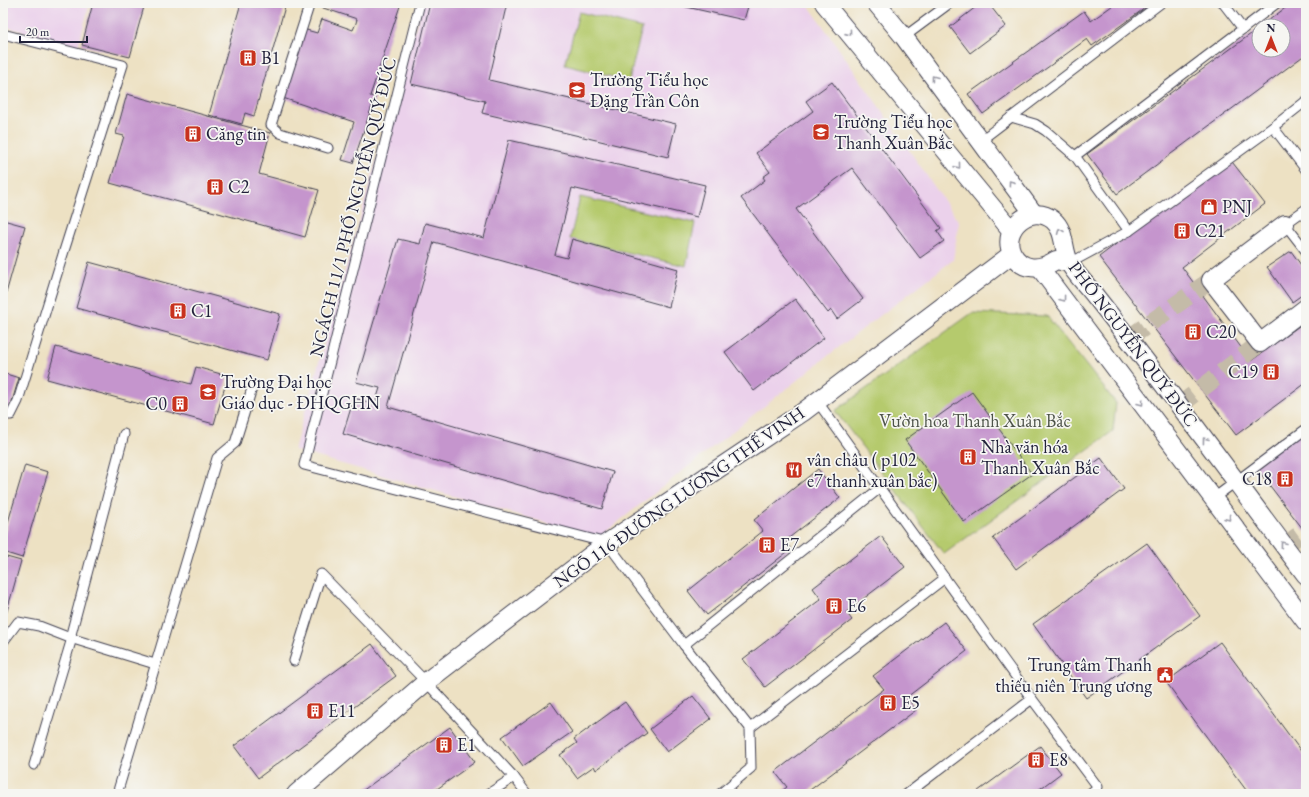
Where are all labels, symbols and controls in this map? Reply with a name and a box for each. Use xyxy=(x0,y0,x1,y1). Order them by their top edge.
scale bar xyxy=(20,18,87,44)
north arrow xyxy=(1251,18,1291,58)
text: N xyxy=(1267,21,1276,35)
text: 20 m xyxy=(26,24,50,40)
one-way arrow xyxy=(844,29,851,36)
place label: B1 xyxy=(261,46,280,69)
building icon: B1 xyxy=(238,48,258,68)
street label: NGÁCH 11/1 PHỐ NGUYỄN QUÝ ĐỨC xyxy=(303,54,401,359)
place label: Trường Tiểu học Đặng Trần Côn xyxy=(590,68,709,112)
one-way arrow xyxy=(932,75,939,82)
school or university icon: Trường Tiểu học Đặng Trần Côn xyxy=(567,80,587,100)
place label: Trường Tiểu học Thanh Xuân Bắc xyxy=(834,110,953,154)
place label: Căng tin xyxy=(206,122,267,145)
school or university icon: Trường Tiểu học Thanh Xuân Bắc xyxy=(811,122,831,142)
building icon: Căng tin xyxy=(183,124,203,144)
one-way arrow xyxy=(954,161,961,168)
place label: C2 xyxy=(228,175,250,198)
building icon: C2 xyxy=(205,177,225,197)
one-way arrow xyxy=(1009,180,1016,187)
place label: PNJ xyxy=(1222,195,1252,218)
shop icon: PNJ xyxy=(1199,197,1219,217)
place label: C21 xyxy=(1195,219,1225,242)
building icon: C21 xyxy=(1172,221,1192,241)
one-way arrow xyxy=(1057,227,1065,234)
street label: PHỐ NGUYỄN QUÝ ĐỨC xyxy=(1064,256,1204,431)
one-way arrow xyxy=(1058,295,1066,302)
place label: C1 xyxy=(191,299,212,322)
building icon: C1 xyxy=(168,301,188,321)
place label: C20 xyxy=(1206,320,1236,343)
building icon: C20 xyxy=(1183,322,1203,342)
place label: C19 xyxy=(1228,360,1258,383)
building icon: C19 xyxy=(1261,362,1281,382)
place label: Trường Đại học Giáo dục - ĐHQGHN xyxy=(221,370,381,414)
school or university icon: Trường Đại học Giáo dục - ĐHQGHN xyxy=(198,382,218,402)
place label: C0 xyxy=(146,392,167,415)
building icon: C0 xyxy=(170,394,190,414)
one-way arrow xyxy=(1137,398,1144,405)
street label: NGÕ 116 ĐƯỜNG LƯƠNG THẾ VINH xyxy=(549,401,809,592)
park label: Vườn hoa Thanh Xuân Bắc xyxy=(879,409,1071,432)
place label: Nhà văn hóa Thanh Xuân Bắc xyxy=(981,435,1099,479)
one-way arrow xyxy=(1203,437,1210,444)
building icon: Nhà văn hóa Thanh Xuân Bắc xyxy=(958,447,978,467)
place label: vân châu ( p102 e7 thanh xuân bắc) xyxy=(807,448,937,492)
restaurant icon: vân châu ( p102 e7 thanh xuân bắc) xyxy=(784,460,804,480)
place label: C18 xyxy=(1242,467,1272,490)
building icon: C18 xyxy=(1275,469,1295,489)
one-way arrow xyxy=(1223,513,1230,520)
place label: E7 xyxy=(780,533,799,556)
building icon: E7 xyxy=(757,535,777,555)
one-way arrow xyxy=(1280,541,1287,548)
place label: E6 xyxy=(847,594,866,617)
building icon: E6 xyxy=(824,596,844,616)
place label: Trung tâm Thanh thiếu niên Trung ương xyxy=(995,653,1152,697)
public building icon: Trung tâm Thanh thiếu niên Trung ương xyxy=(1155,665,1175,685)
place label: E5 xyxy=(901,691,920,714)
building icon: E5 xyxy=(878,693,898,713)
place label: E11 xyxy=(328,699,355,722)
building icon: E11 xyxy=(305,701,325,721)
place label: E1 xyxy=(457,733,476,756)
building icon: E1 xyxy=(434,735,454,755)
place label: E8 xyxy=(1049,748,1068,771)
building icon: E8 xyxy=(1026,750,1046,770)

